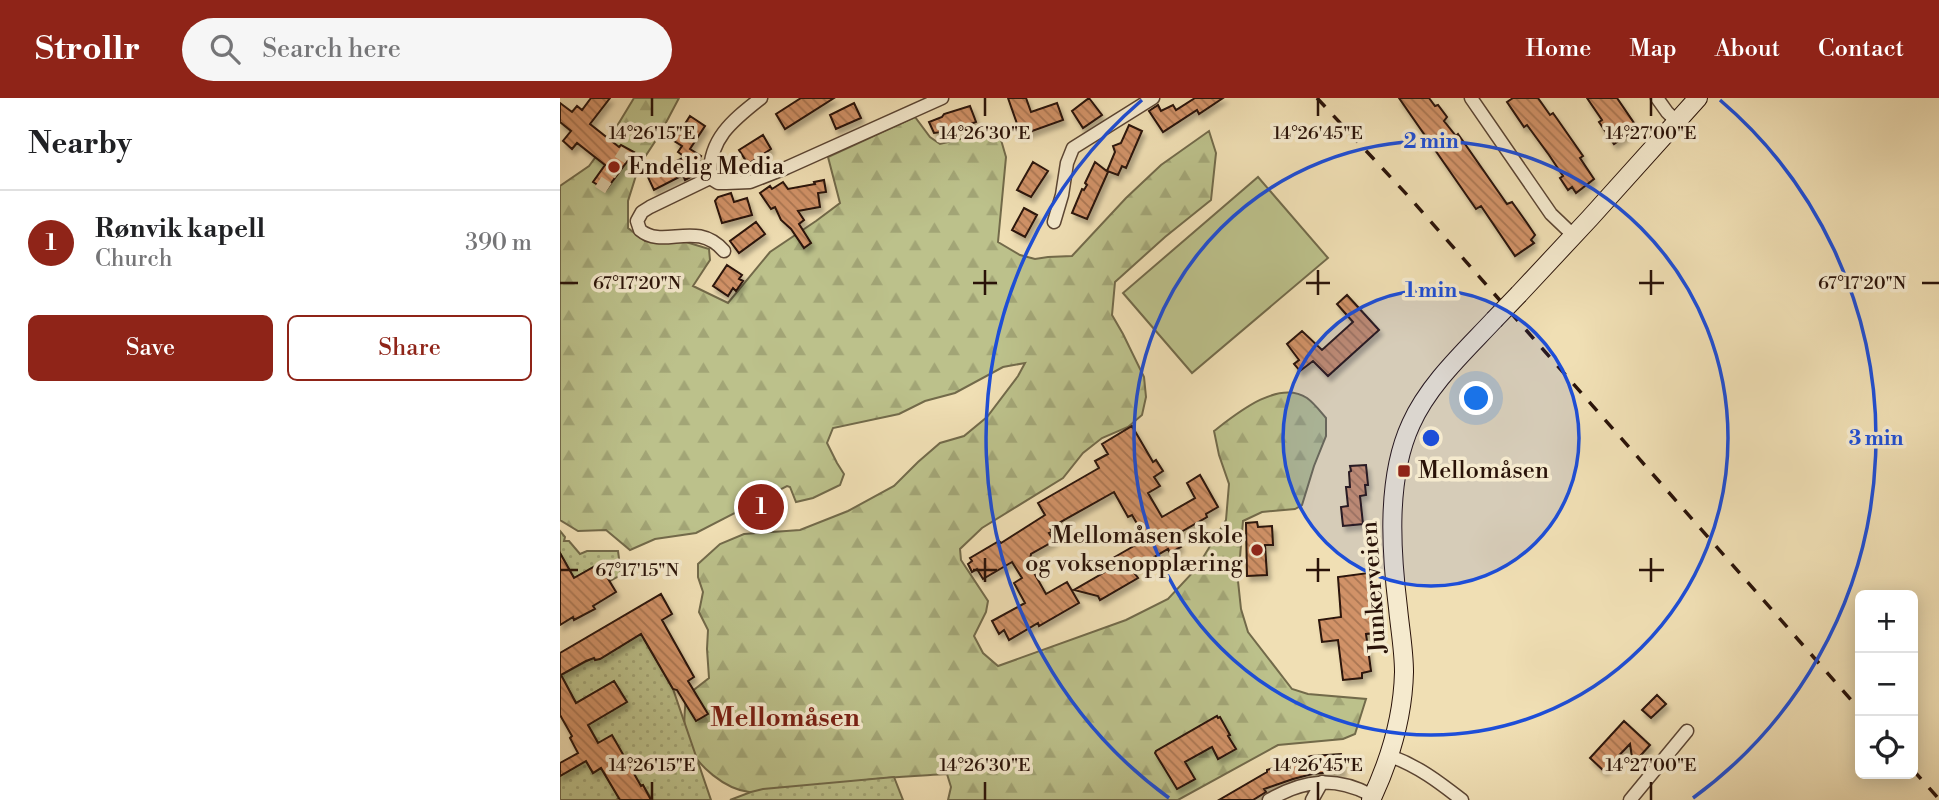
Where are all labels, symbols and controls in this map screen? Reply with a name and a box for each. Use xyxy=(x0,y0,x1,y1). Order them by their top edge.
search box xyxy=(182,18,672,81)
text: Strollr xyxy=(35,29,140,70)
icon: search xyxy=(206,30,244,68)
text: Search here xyxy=(262,33,401,65)
text: Home xyxy=(1526,34,1591,64)
text: Map xyxy=(1629,34,1677,64)
text: About xyxy=(1715,34,1780,64)
text: Contact xyxy=(1818,34,1904,64)
text: 14°26'15"E xyxy=(609,122,695,145)
text: 14°26'30"E xyxy=(940,122,1030,145)
text: 14°26'45"E xyxy=(1273,122,1363,145)
text: 14°27'00"E xyxy=(1606,122,1697,145)
text: Nearby xyxy=(28,125,132,163)
text: 2 min xyxy=(1403,129,1459,155)
place label: Endelig Media xyxy=(628,152,785,182)
marker: Endelig Media xyxy=(606,159,622,175)
text: Rønvik kapell xyxy=(95,213,265,245)
text: 1 xyxy=(45,229,57,257)
text: 390 m xyxy=(465,229,532,257)
text: Church xyxy=(95,245,172,273)
text: 67°17'20"N xyxy=(593,272,682,295)
text: 67°17'20"N xyxy=(1818,272,1907,295)
text: 1 min xyxy=(1405,278,1457,304)
button: Save xyxy=(28,315,273,381)
button: Share xyxy=(287,315,532,381)
your location xyxy=(1459,381,1493,415)
centre of rings xyxy=(1419,426,1443,450)
text: 3 min xyxy=(1849,426,1903,452)
place label: Mellomåsen xyxy=(1418,456,1549,486)
marker: Mellomåsen xyxy=(1396,463,1412,479)
pin: 1 xyxy=(738,481,784,533)
street label: Junkerveien xyxy=(1354,520,1394,655)
place label: Mellomåsen skole og voksenopplæring xyxy=(1025,521,1244,579)
marker: Mellomåsen skole og voksenopplæring xyxy=(1249,542,1265,558)
text: 67°17'15"N xyxy=(595,559,679,582)
map controls xyxy=(1855,590,1918,779)
button: + xyxy=(1855,590,1918,653)
button: − xyxy=(1855,653,1918,716)
district label: Mellomåsen xyxy=(710,702,860,734)
button: locate xyxy=(1855,716,1918,779)
text: 14°26'15"E xyxy=(609,754,695,777)
text: 14°26'30"E xyxy=(940,754,1030,777)
text: 14°26'45"E xyxy=(1273,754,1363,777)
text: 14°27'00"E xyxy=(1606,754,1697,777)

